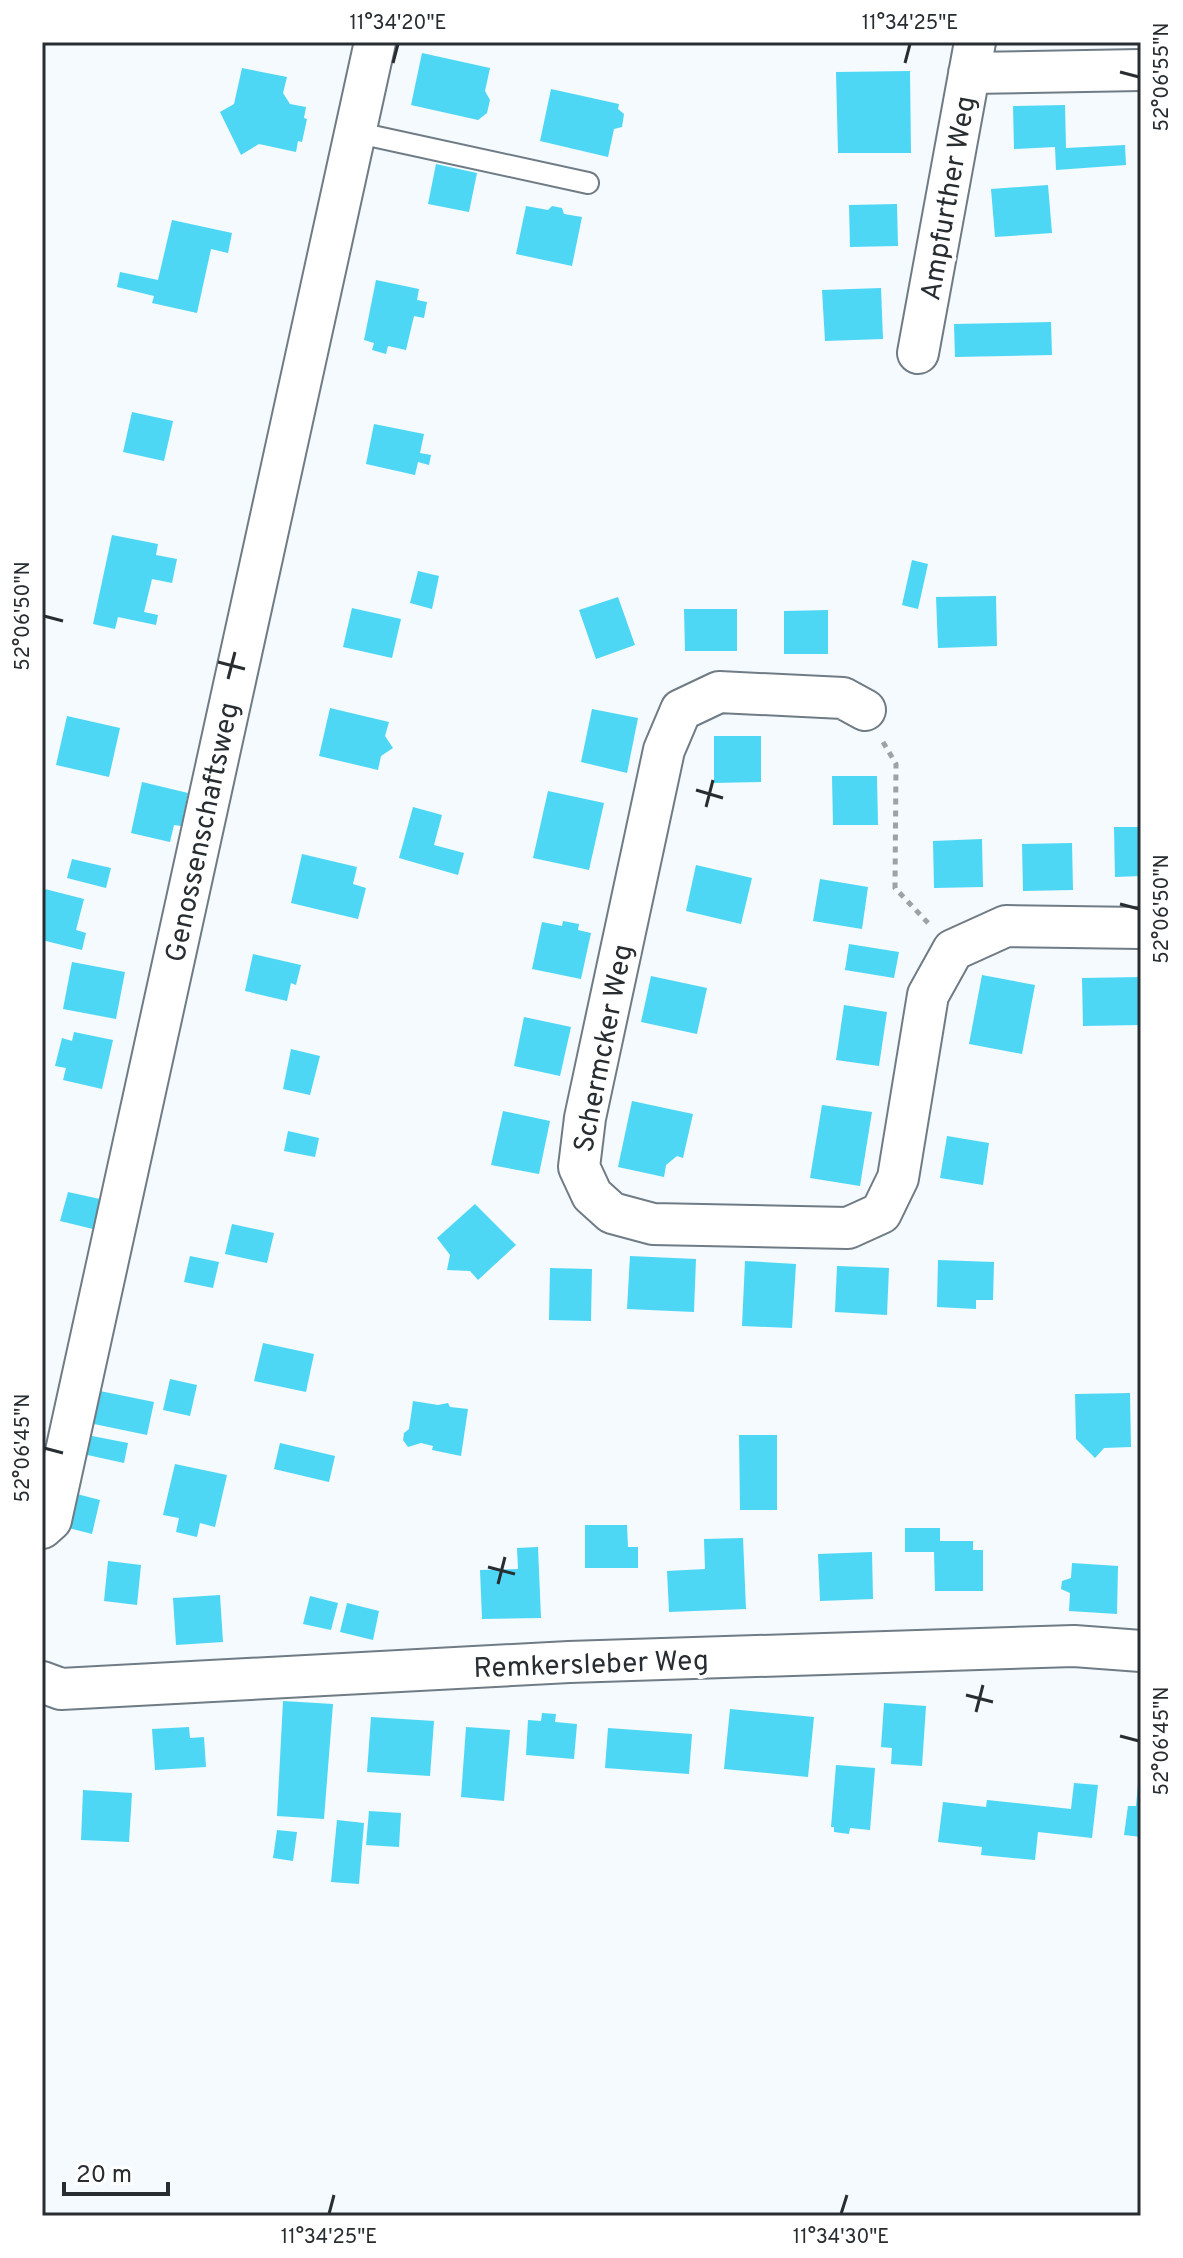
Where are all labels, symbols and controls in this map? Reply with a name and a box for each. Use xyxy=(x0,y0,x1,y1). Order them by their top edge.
text: 11°34'20"E xyxy=(350,11,446,37)
text: 11°34'25"E xyxy=(862,11,958,37)
text: 52°06'55"N xyxy=(1150,23,1176,131)
street label: Ampfurther Weg xyxy=(914,93,986,304)
text: 52°06'50"N xyxy=(11,561,37,671)
street label: Genossenschaftsweg xyxy=(159,700,249,966)
text: 52°06'50"N xyxy=(1150,854,1176,964)
street label: Schermcker Weg xyxy=(567,941,643,1156)
text: 52°06'45"N xyxy=(11,1394,37,1502)
street label: Remkersleber Weg xyxy=(473,1644,709,1688)
text: 52°06'45"N xyxy=(1150,1687,1176,1795)
scale bar xyxy=(64,2146,168,2196)
text: 20 m xyxy=(76,2161,132,2191)
text: 11°34'25"E xyxy=(281,2225,377,2251)
text: 11°34'30"E xyxy=(793,2225,889,2251)

